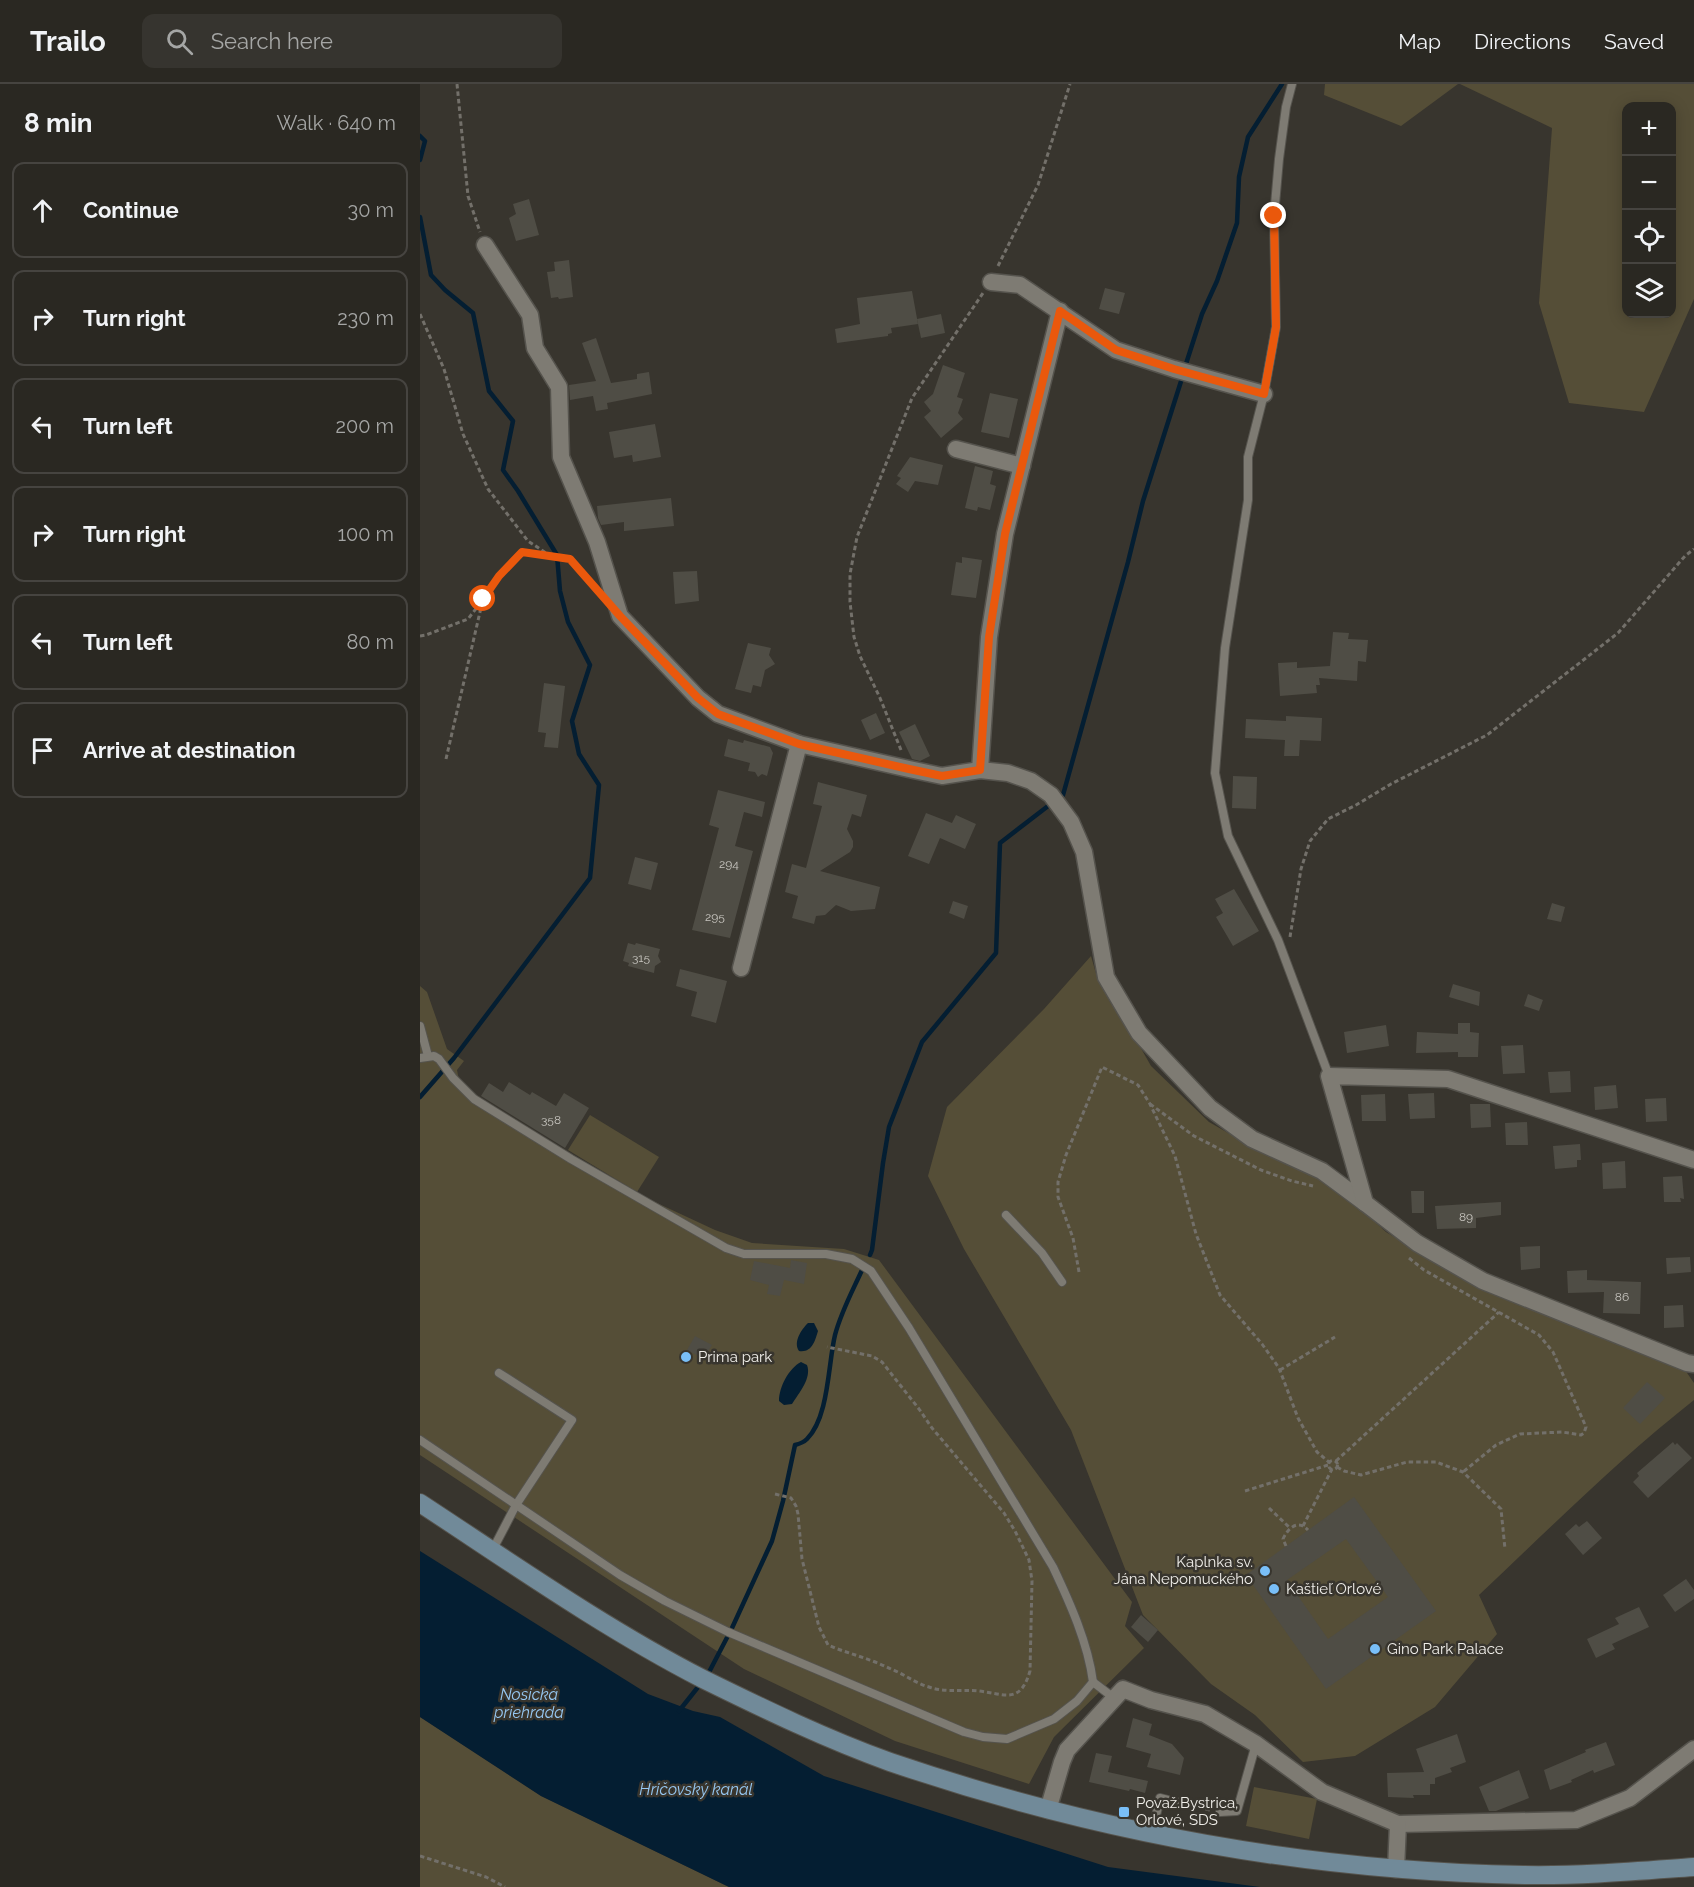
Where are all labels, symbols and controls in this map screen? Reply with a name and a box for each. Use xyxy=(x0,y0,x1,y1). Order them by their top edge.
search box xyxy=(142,14,562,68)
text: Trailo xyxy=(30,25,106,58)
icon: search xyxy=(163,25,196,58)
text: Search here xyxy=(211,28,333,54)
text: Map xyxy=(1398,29,1441,54)
text: Directions xyxy=(1474,29,1571,54)
text: Saved xyxy=(1604,29,1664,54)
map controls xyxy=(1622,102,1676,318)
button: + xyxy=(1622,102,1676,156)
text: 8 min xyxy=(24,108,92,138)
text: Walk · 640 m xyxy=(277,111,396,135)
button: − xyxy=(1622,156,1676,210)
icon: ahead xyxy=(26,194,59,227)
text: Continue xyxy=(83,197,179,223)
text: 30 m xyxy=(348,198,394,222)
route end xyxy=(1260,202,1286,228)
button: locate xyxy=(1622,210,1676,264)
button: layers xyxy=(1622,264,1676,318)
icon: right xyxy=(26,302,59,335)
text: Turn right xyxy=(83,305,186,331)
text: 230 m xyxy=(337,306,394,330)
icon: left xyxy=(26,410,59,443)
text: Turn left xyxy=(83,413,173,439)
text: 200 m xyxy=(336,414,394,438)
icon: right xyxy=(26,518,59,551)
text: Turn right xyxy=(83,521,186,547)
text: 100 m xyxy=(337,522,394,546)
route start xyxy=(469,585,495,611)
icon: left xyxy=(26,626,59,659)
text: Turn left xyxy=(83,629,173,655)
text: 80 m xyxy=(346,630,394,654)
icon: arrive xyxy=(26,734,59,767)
text: Arrive at destination xyxy=(83,737,296,763)
house number: 294 xyxy=(719,857,739,871)
house number: 295 xyxy=(705,910,725,924)
house number: 315 xyxy=(632,951,650,965)
house number: 358 xyxy=(541,1113,561,1127)
house number: 89 xyxy=(1459,1210,1473,1224)
house number: 86 xyxy=(1615,1290,1629,1304)
place label: Prima park xyxy=(698,1348,772,1366)
marker: Prima park xyxy=(679,1350,693,1364)
place label: Kaplnka sv. Jána Nepomuckého xyxy=(1114,1553,1253,1588)
marker: Kaplnka sv. Jána Nepomuckého xyxy=(1258,1564,1272,1578)
place label: Kaštieľ Orlové xyxy=(1286,1580,1382,1598)
marker: Kaštieľ Orlové xyxy=(1267,1582,1281,1596)
place label: Gino Park Palace xyxy=(1387,1640,1504,1658)
marker: Gino Park Palace xyxy=(1368,1642,1382,1656)
water label: Nosická priehrada xyxy=(493,1685,564,1722)
water label: Hričovský kanál xyxy=(639,1780,753,1799)
place label: Považ.Bystrica, Orlové, SDS xyxy=(1136,1794,1238,1829)
marker: Považ.Bystrica, Orlové, SDS xyxy=(1117,1805,1131,1819)

